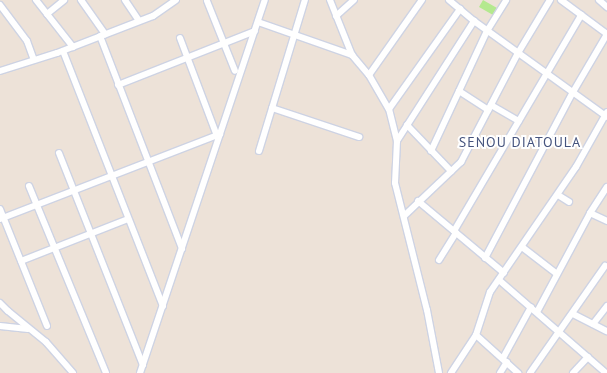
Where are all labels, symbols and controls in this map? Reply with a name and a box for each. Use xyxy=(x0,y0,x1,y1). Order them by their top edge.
district label: SENOU DIATOULA xyxy=(459,134,581,150)

